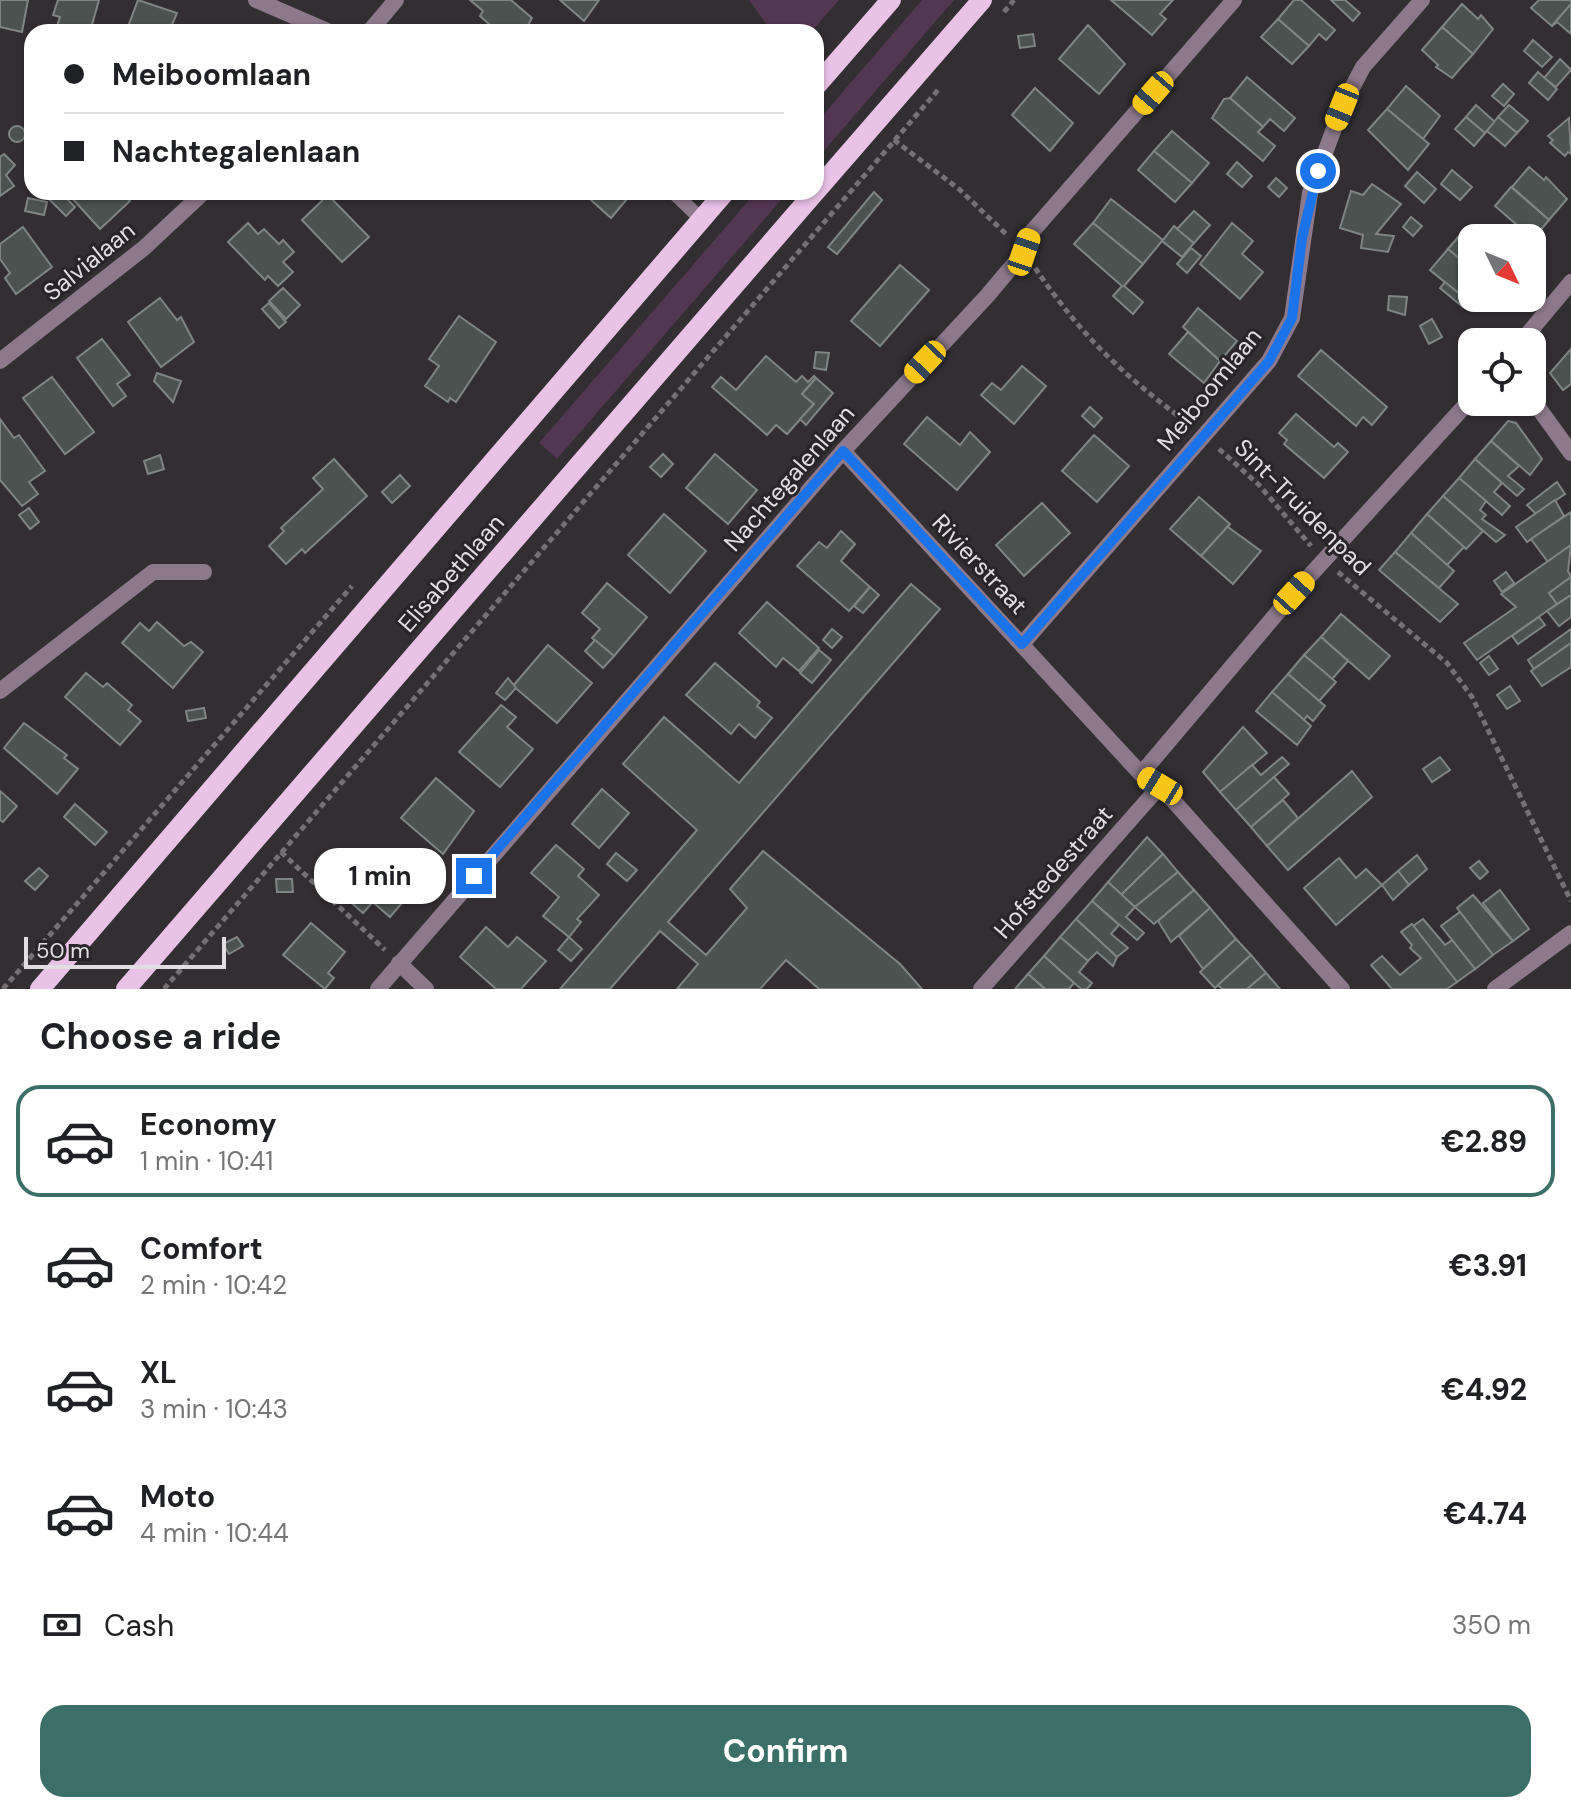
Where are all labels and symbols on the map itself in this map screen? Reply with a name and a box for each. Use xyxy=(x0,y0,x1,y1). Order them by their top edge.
car xyxy=(1128,67,1178,119)
car xyxy=(1322,80,1362,134)
route start xyxy=(1300,153,1336,189)
street label: Salvialaan xyxy=(37,215,141,307)
north arrow xyxy=(1458,224,1546,312)
car xyxy=(1005,225,1043,279)
street label: Meiboomlaan xyxy=(1150,321,1268,457)
car xyxy=(900,336,950,388)
street label: Nachtegalenlaan xyxy=(717,398,861,558)
street label: Sint-Truidenpad xyxy=(1228,432,1378,582)
street label: Rivierstraat xyxy=(926,507,1034,621)
street label: Elisabethlaan xyxy=(391,508,511,638)
car xyxy=(1269,567,1319,619)
car xyxy=(1133,763,1187,809)
street label: Hofstedestraat xyxy=(987,799,1119,945)
callout: 1 min xyxy=(314,848,446,904)
route end xyxy=(456,858,492,894)
scale bar xyxy=(24,933,226,969)

